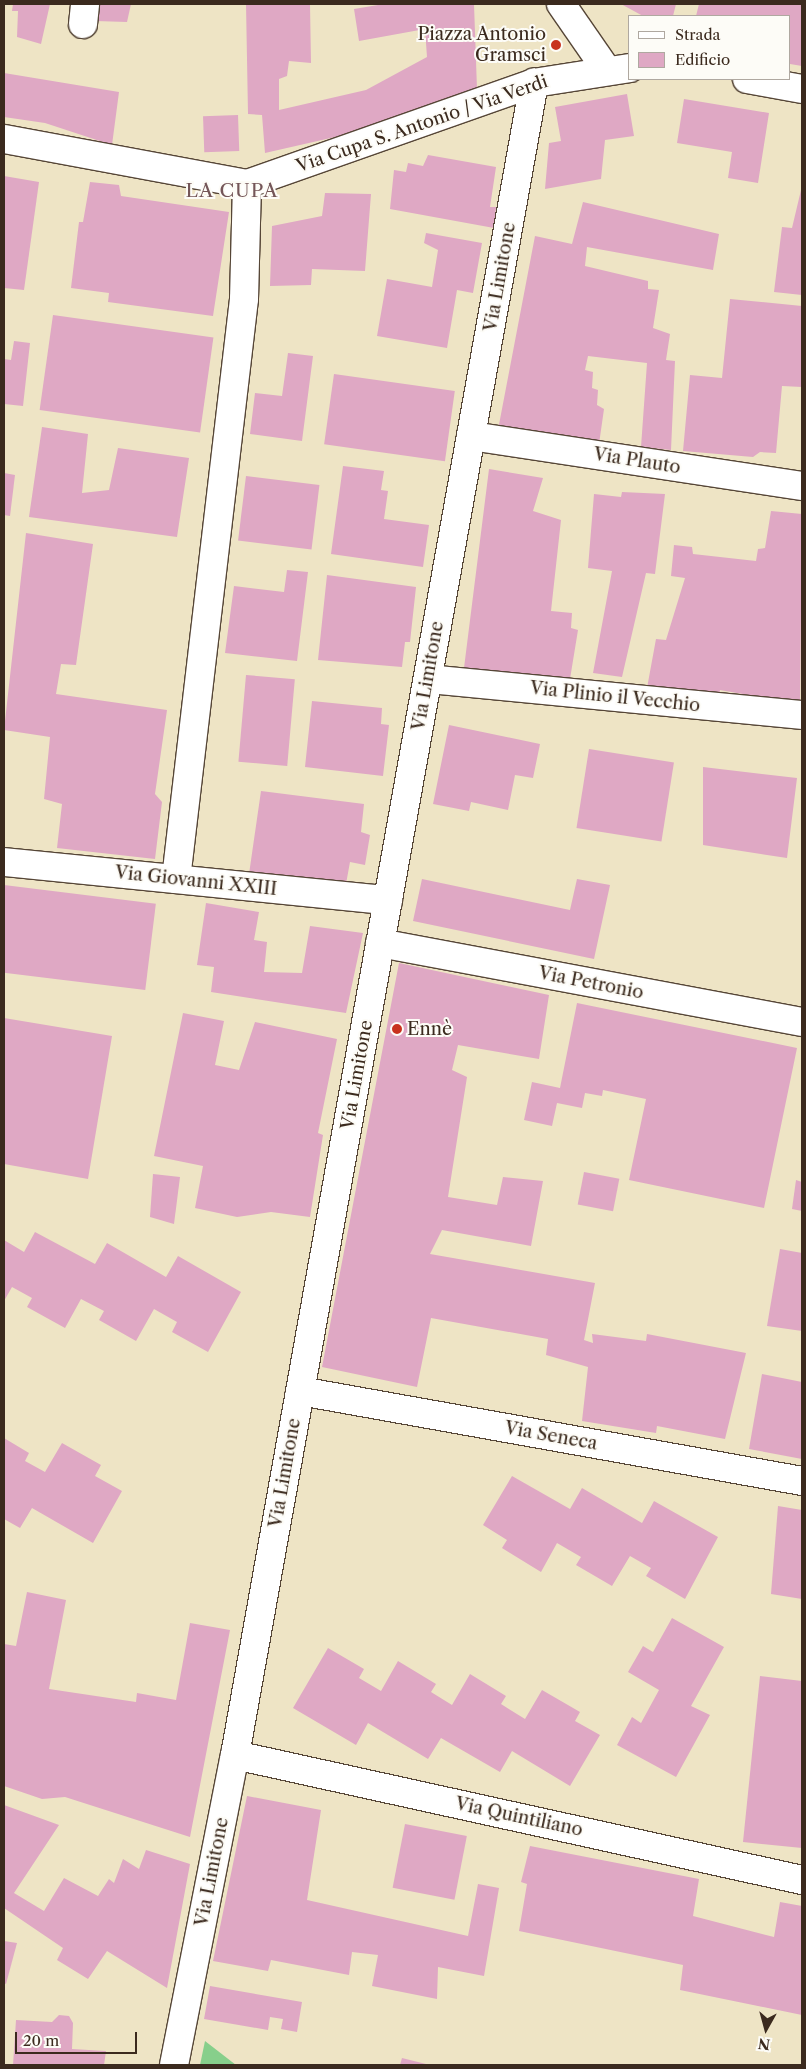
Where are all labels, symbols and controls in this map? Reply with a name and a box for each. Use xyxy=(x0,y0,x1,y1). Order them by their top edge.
legend xyxy=(628,15,791,80)
place label: Piazza Antonio Gramsci xyxy=(416,24,546,66)
text: Strada xyxy=(675,25,721,44)
marker: Piazza Antonio Gramsci xyxy=(550,39,562,51)
text: Edificio xyxy=(675,50,730,69)
street label: Via Cupa S. Antonio / Via Verdi xyxy=(292,70,552,178)
district label: LA CUPA xyxy=(184,180,280,202)
street label: Via Limitone xyxy=(480,220,520,334)
street label: Via Plauto xyxy=(592,443,682,479)
street label: Via Limitone xyxy=(408,619,448,733)
street label: Via Plinio il Vecchio xyxy=(528,677,702,717)
street label: Via Giovanni XXIII xyxy=(114,862,278,900)
street label: Via Petronio xyxy=(537,962,645,1004)
street label: Via Limitone xyxy=(337,1018,377,1132)
place label: Ennè xyxy=(407,1018,452,1040)
marker: Ennè xyxy=(391,1023,403,1035)
street label: Via Limitone xyxy=(265,1416,305,1530)
street label: Via Seneca xyxy=(503,1417,599,1455)
street label: Via Quintiliano xyxy=(453,1793,585,1841)
street label: Via Limitone xyxy=(191,1815,233,1929)
north arrow xyxy=(741,2004,791,2054)
scale bar xyxy=(18,2022,140,2054)
text: 20 m xyxy=(23,2031,59,2050)
text: N xyxy=(757,2034,771,2054)

